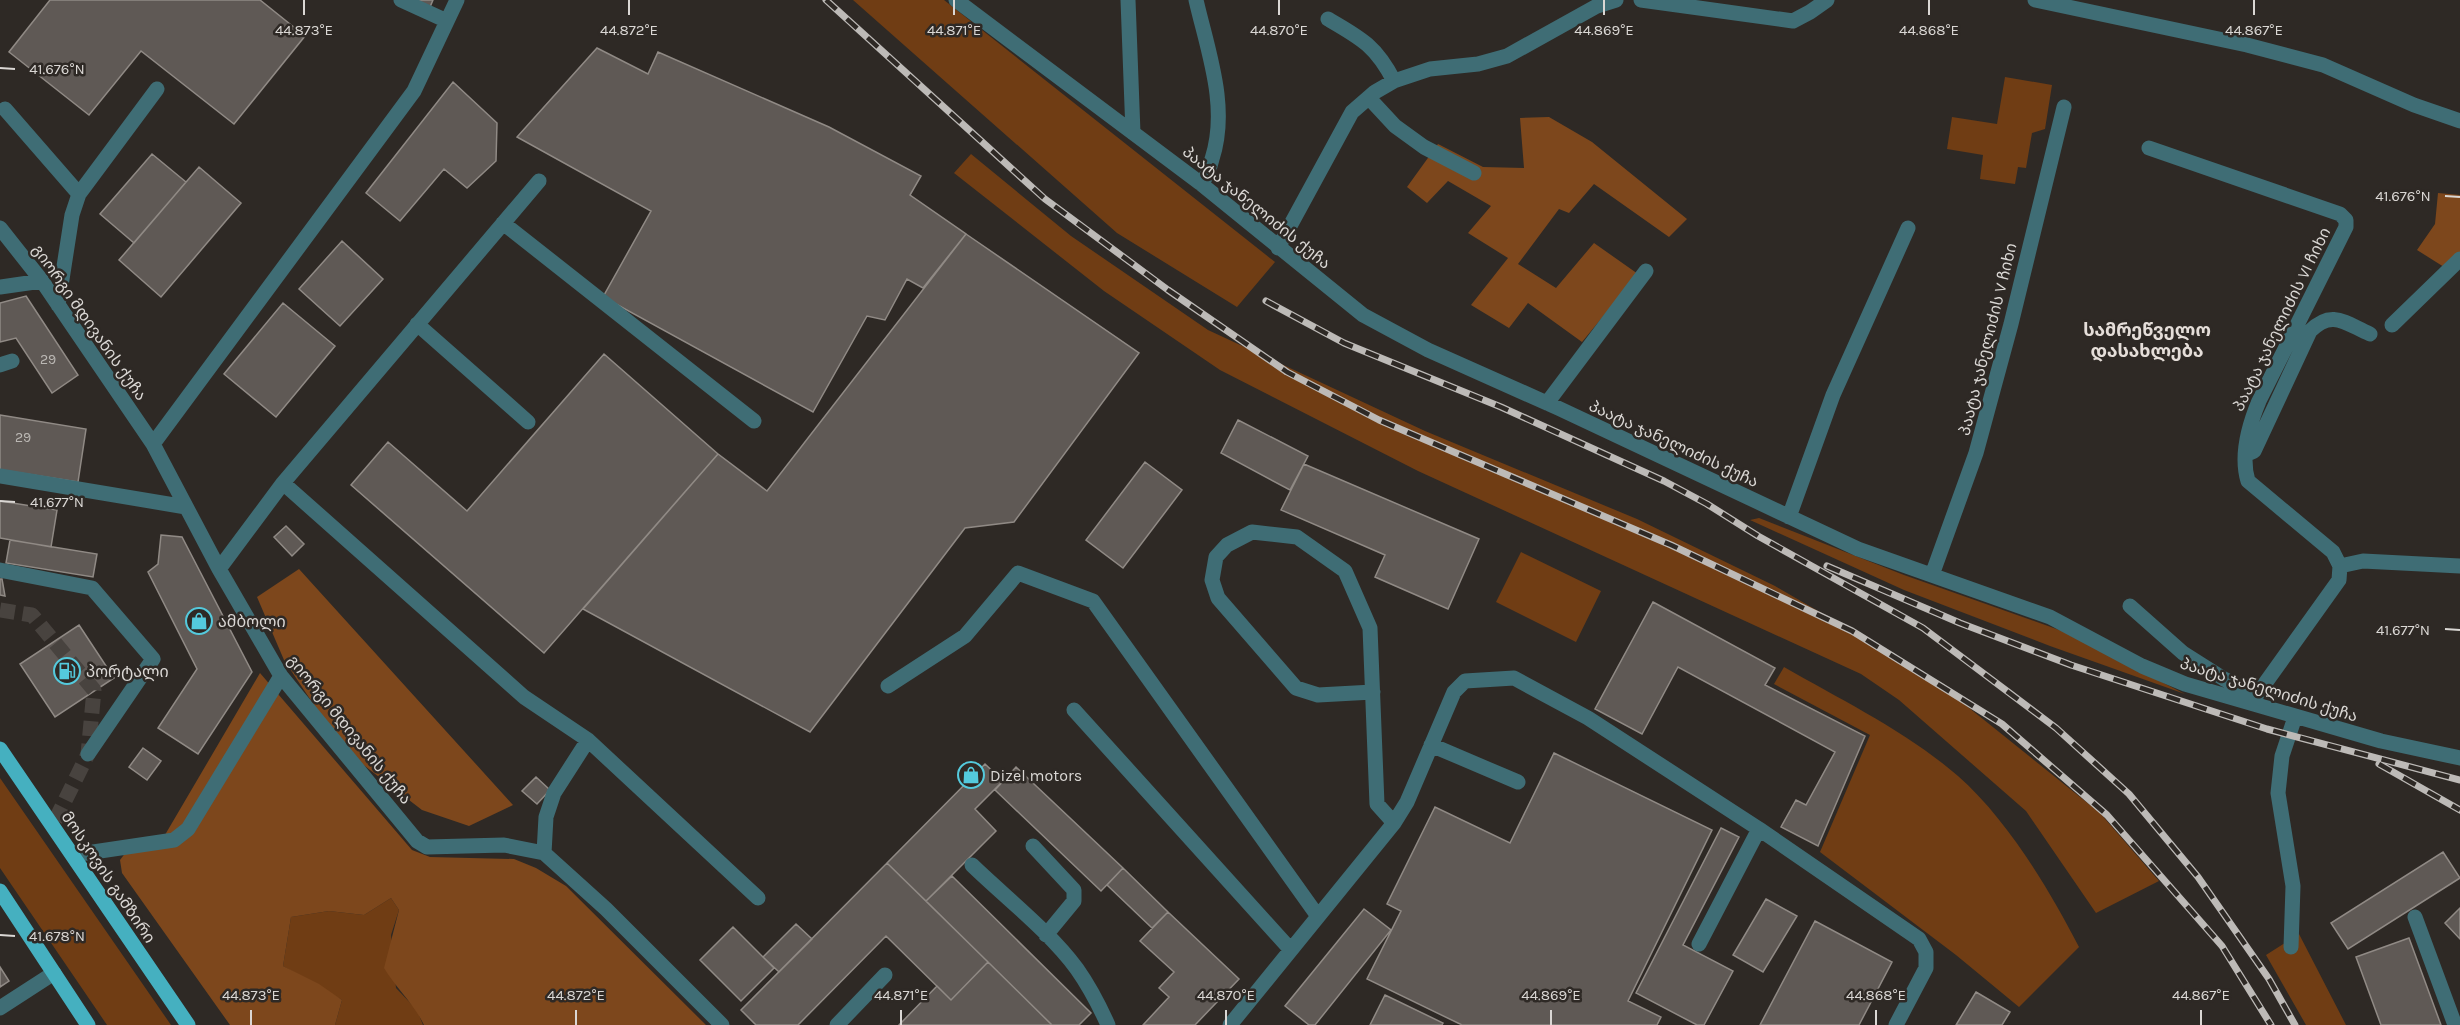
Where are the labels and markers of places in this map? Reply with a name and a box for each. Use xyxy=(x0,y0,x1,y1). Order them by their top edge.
shop icon: ამბოლი xyxy=(184,606,214,636)
place label: ამბოლი xyxy=(218,612,286,632)
fuel station icon: პორტალი xyxy=(52,656,82,686)
place label: პორტალი xyxy=(86,662,169,682)
shop icon: Dizel motors xyxy=(956,760,986,790)
place label: Dizel motors xyxy=(990,766,1082,785)

